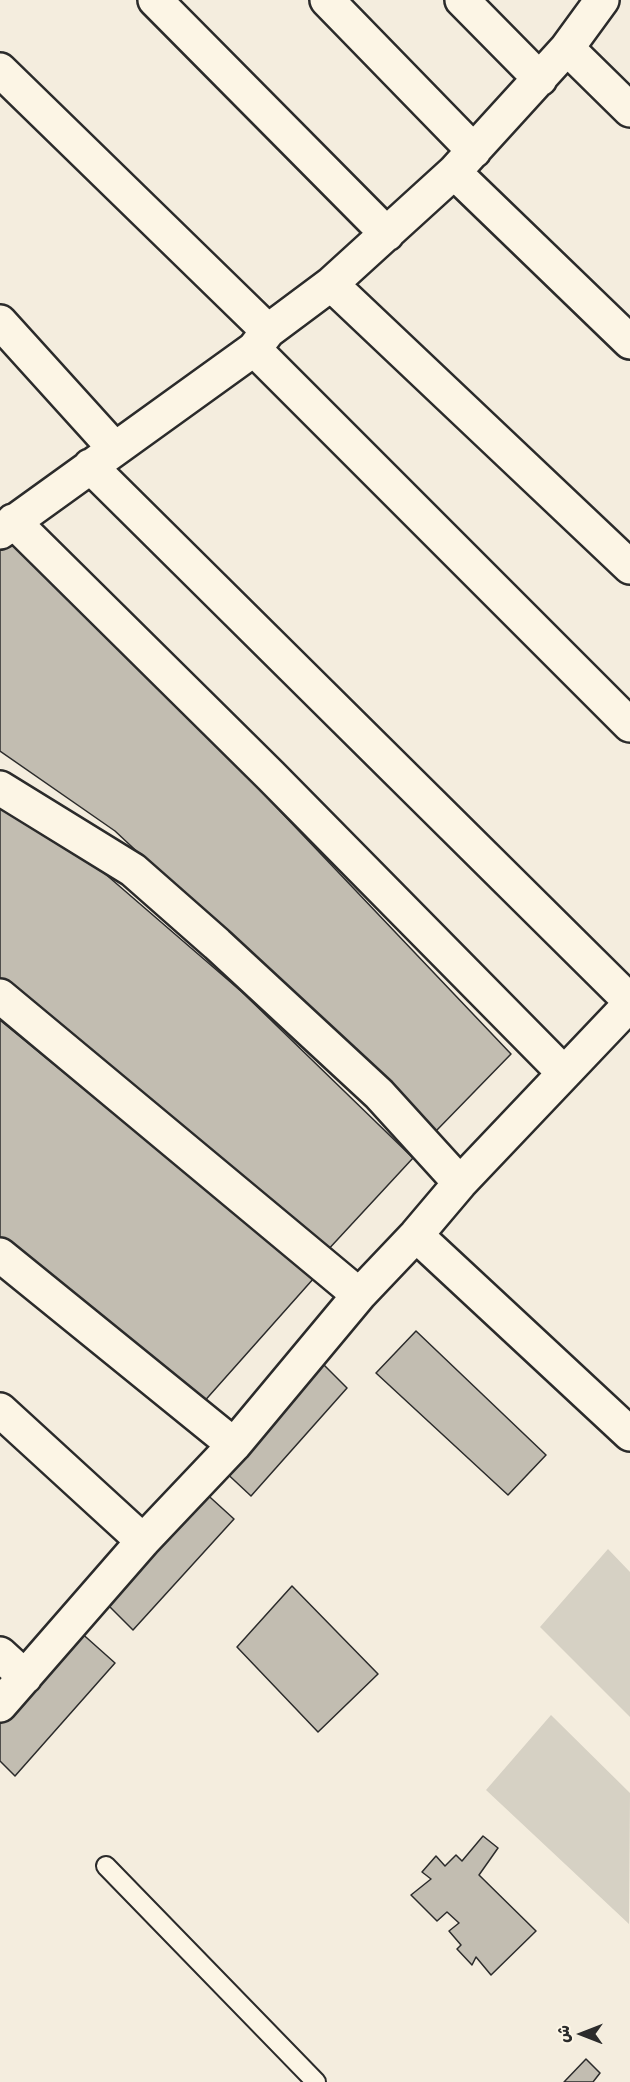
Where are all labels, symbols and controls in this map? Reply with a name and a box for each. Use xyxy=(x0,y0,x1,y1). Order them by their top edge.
north arrow xyxy=(552,2004,612,2064)
text: ش xyxy=(554,2025,574,2043)

